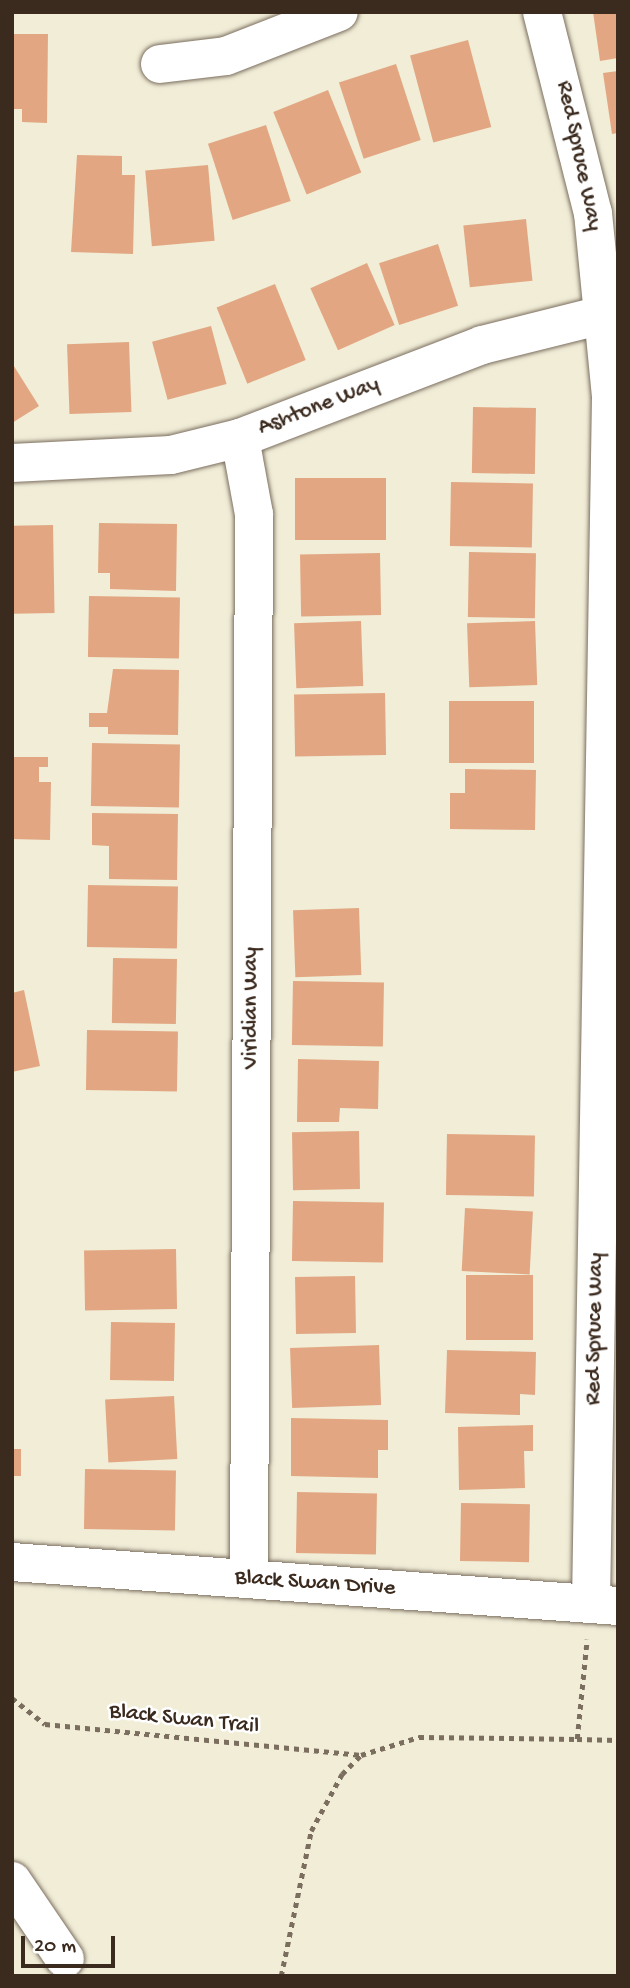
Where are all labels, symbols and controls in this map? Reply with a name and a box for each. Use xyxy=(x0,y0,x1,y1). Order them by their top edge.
street label: Red Spruce Way xyxy=(549,79,607,233)
street label: Ashtone Way xyxy=(254,371,384,443)
street label: Viridian Way xyxy=(238,947,266,1069)
street label: Red Spruce Way xyxy=(581,1252,611,1406)
street label: Black Swan Drive xyxy=(234,1565,396,1603)
street label: Black Swan Trail xyxy=(108,1698,260,1742)
scale bar xyxy=(24,1922,119,1966)
text: 20 m xyxy=(34,1935,76,1960)

